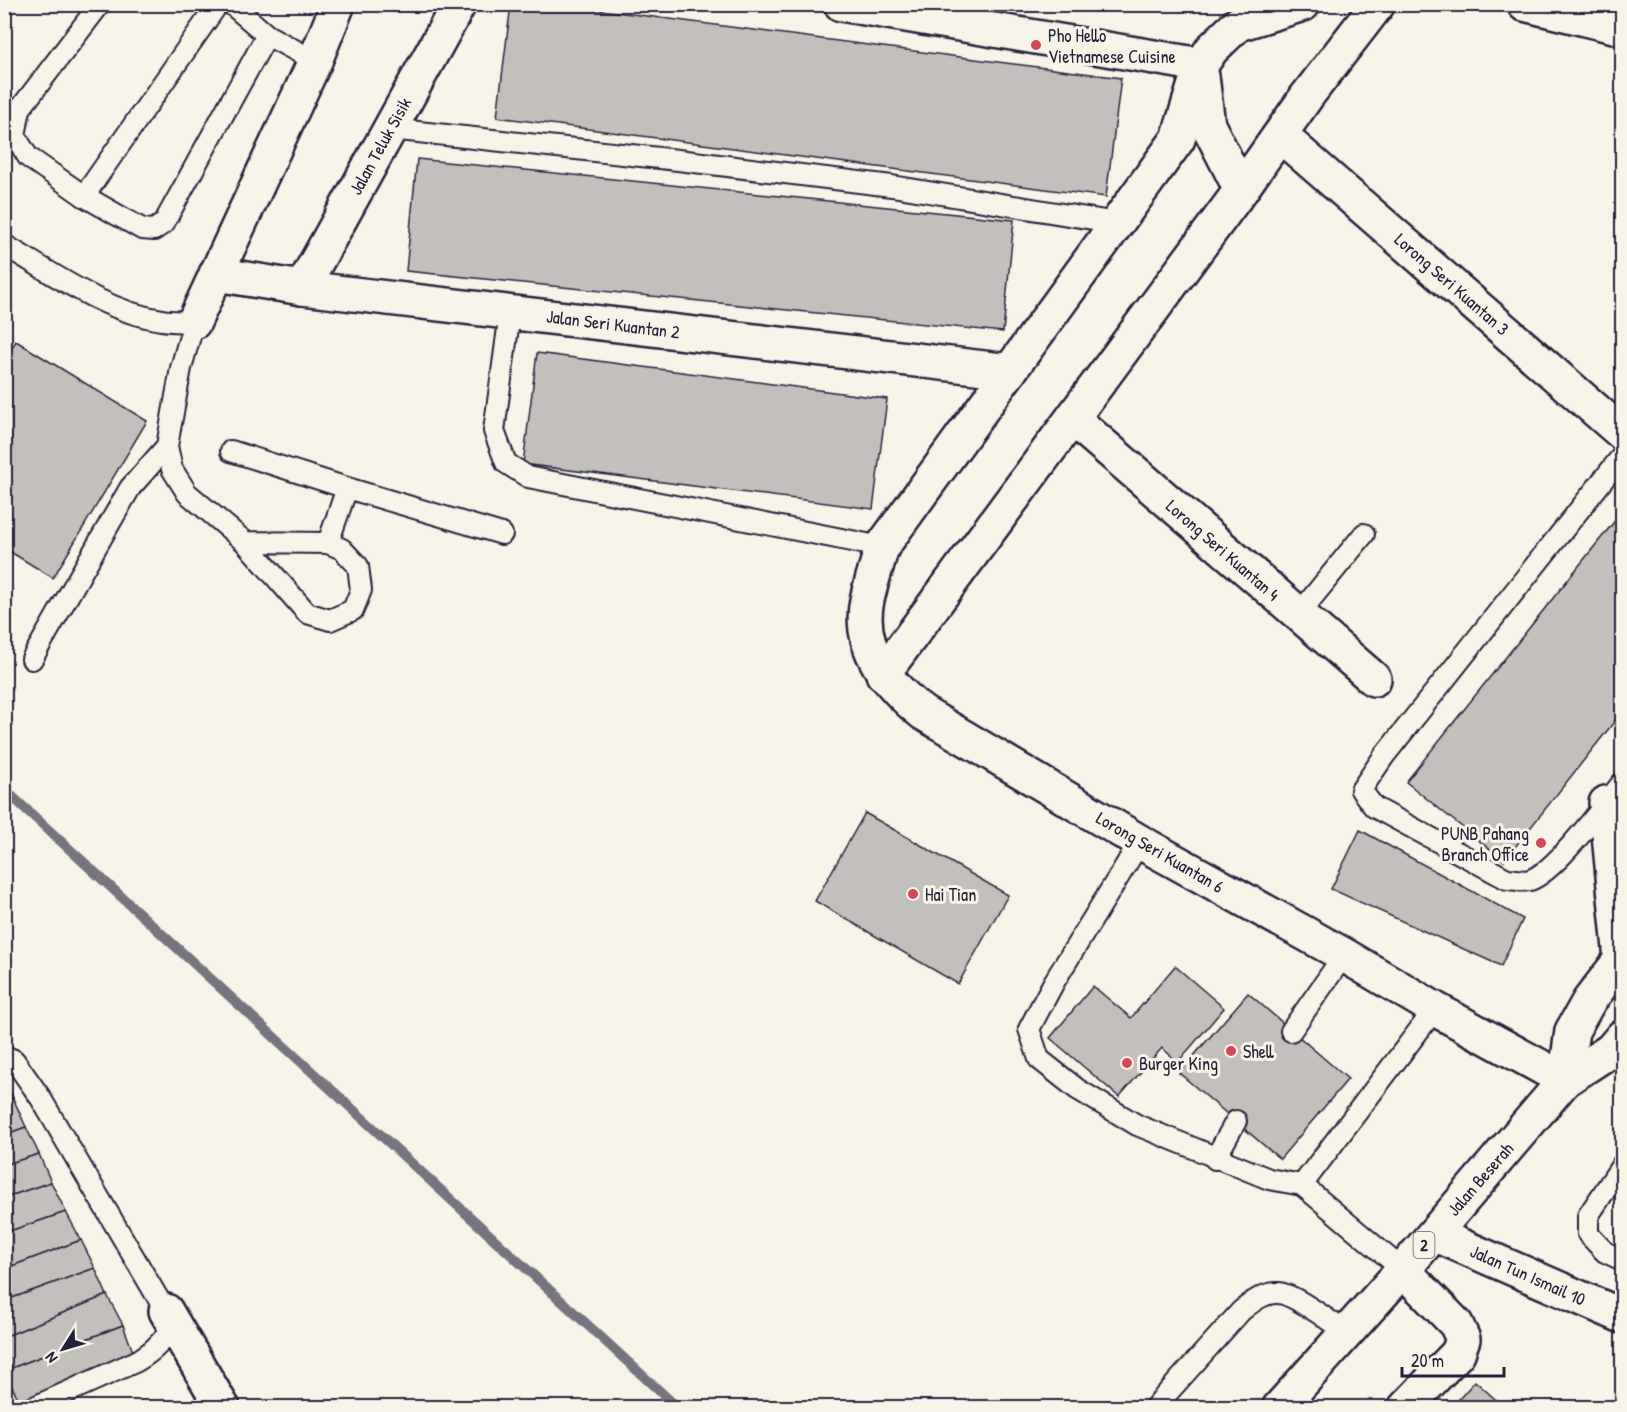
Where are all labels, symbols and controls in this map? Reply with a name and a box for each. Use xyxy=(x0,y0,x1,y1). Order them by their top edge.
place label: Pho Hello Vietnamese Cuisine xyxy=(1048,23,1176,69)
marker: Pho Hello Vietnamese Cuisine xyxy=(1029,38,1043,52)
street label: Jalan Teluk Sisik xyxy=(343,92,417,199)
street label: Lorong Seri Kuantan 3 xyxy=(1389,227,1515,341)
street label: Jalan Seri Kuantan 2 xyxy=(545,303,682,345)
street label: Lorong Seri Kuantan 4 xyxy=(1161,494,1285,607)
street label: Lorong Seri Kuantan 6 xyxy=(1092,805,1228,899)
place label: PUNB Pahang Branch Office xyxy=(1441,821,1529,867)
marker: PUNB Pahang Branch Office xyxy=(1534,836,1548,850)
place label: Hai Tian xyxy=(925,882,976,907)
marker: Hai Tian xyxy=(906,887,920,901)
place label: Shell xyxy=(1243,1039,1274,1064)
marker: Shell xyxy=(1224,1044,1238,1058)
place label: Burger King xyxy=(1139,1051,1218,1076)
marker: Burger King xyxy=(1120,1056,1134,1070)
street label: Jalan Beserah xyxy=(1441,1137,1519,1221)
road number: 2 xyxy=(1414,1232,1434,1258)
street label: Jalan Tun Ismail 10 xyxy=(1466,1238,1590,1312)
north arrow xyxy=(33,1319,93,1379)
scale bar xyxy=(1402,1340,1504,1378)
text: N xyxy=(39,1348,62,1368)
text: 20 m xyxy=(1411,1348,1444,1373)

